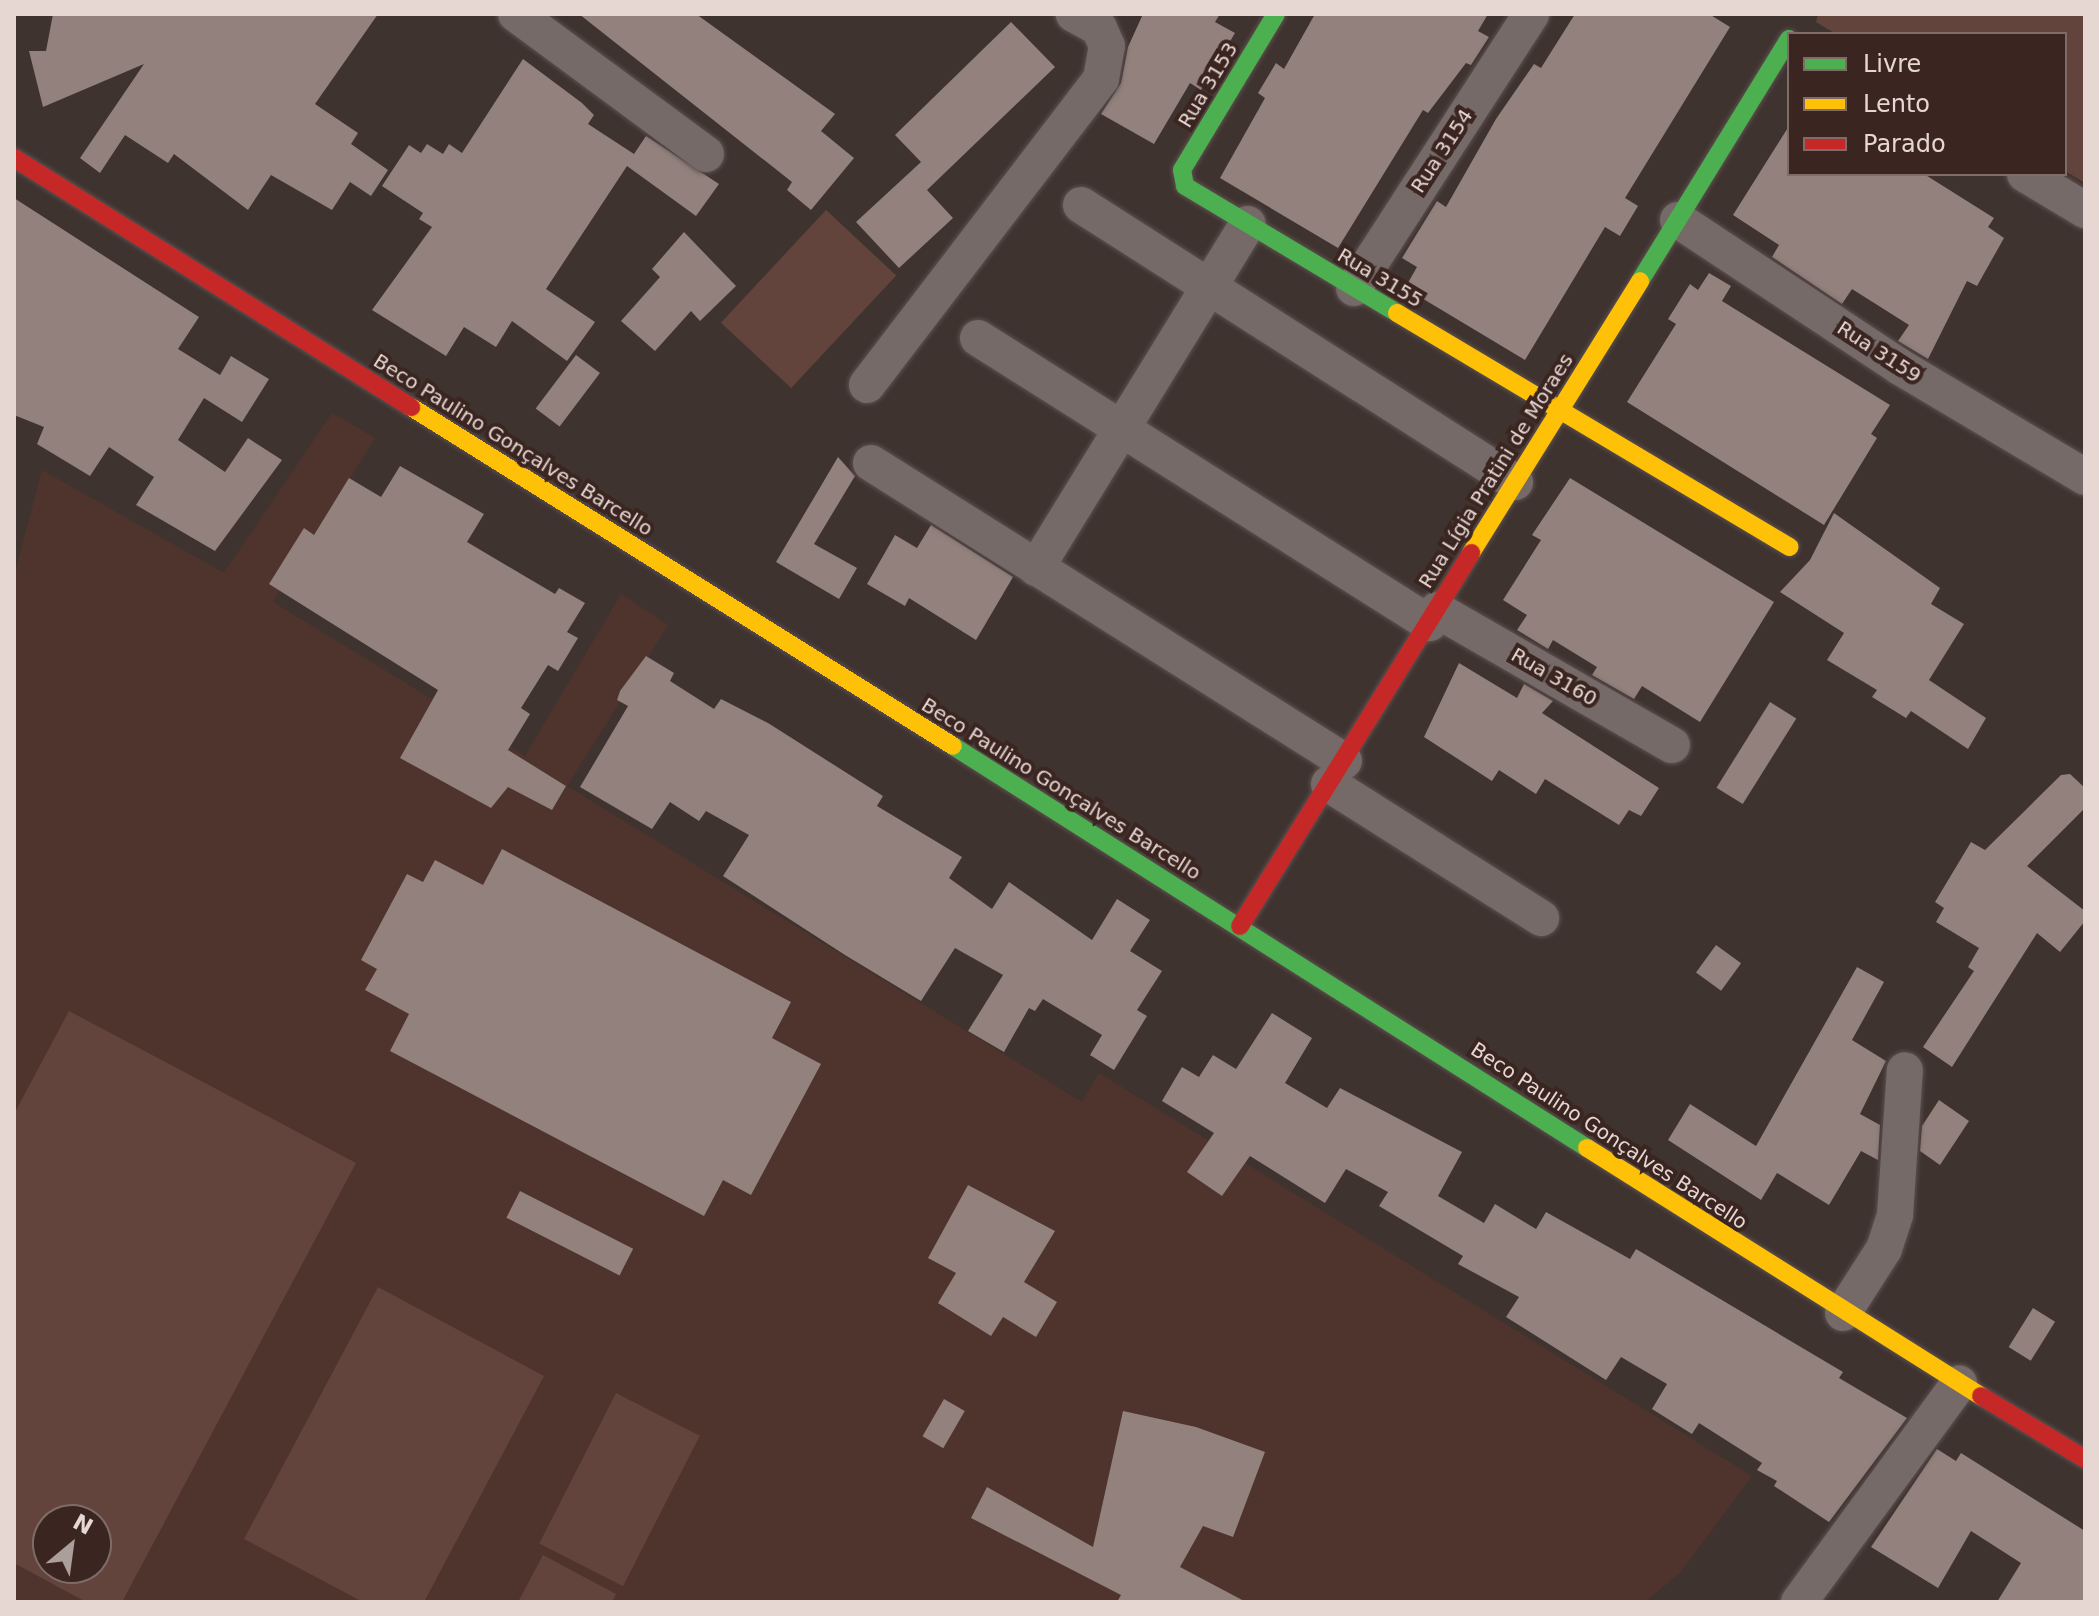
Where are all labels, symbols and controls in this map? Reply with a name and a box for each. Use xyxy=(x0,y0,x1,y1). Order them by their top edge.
legend xyxy=(1787,32,2067,176)
street label: Rua 3153 xyxy=(1173,38,1243,132)
text: Livre xyxy=(1863,50,1921,78)
text: Lento xyxy=(1863,90,1930,118)
street label: Rua 3154 xyxy=(1406,105,1478,197)
text: Parado xyxy=(1863,130,1946,158)
street label: Rua 3155 xyxy=(1333,243,1427,313)
street label: Rua 3159 xyxy=(1833,316,1925,388)
street label: Beco Paulino Gonçalves Barcello xyxy=(369,349,657,541)
street label: Rua Lígia Pratini de Moraes xyxy=(1414,349,1578,593)
street label: Rua 3160 xyxy=(1507,643,1601,711)
street label: Beco Paulino Gonçalves Barcello xyxy=(917,693,1205,885)
street label: Beco Paulino Gonçalves Barcello xyxy=(1466,1038,1752,1234)
north arrow xyxy=(32,1504,112,1584)
text: N xyxy=(69,1509,97,1540)

